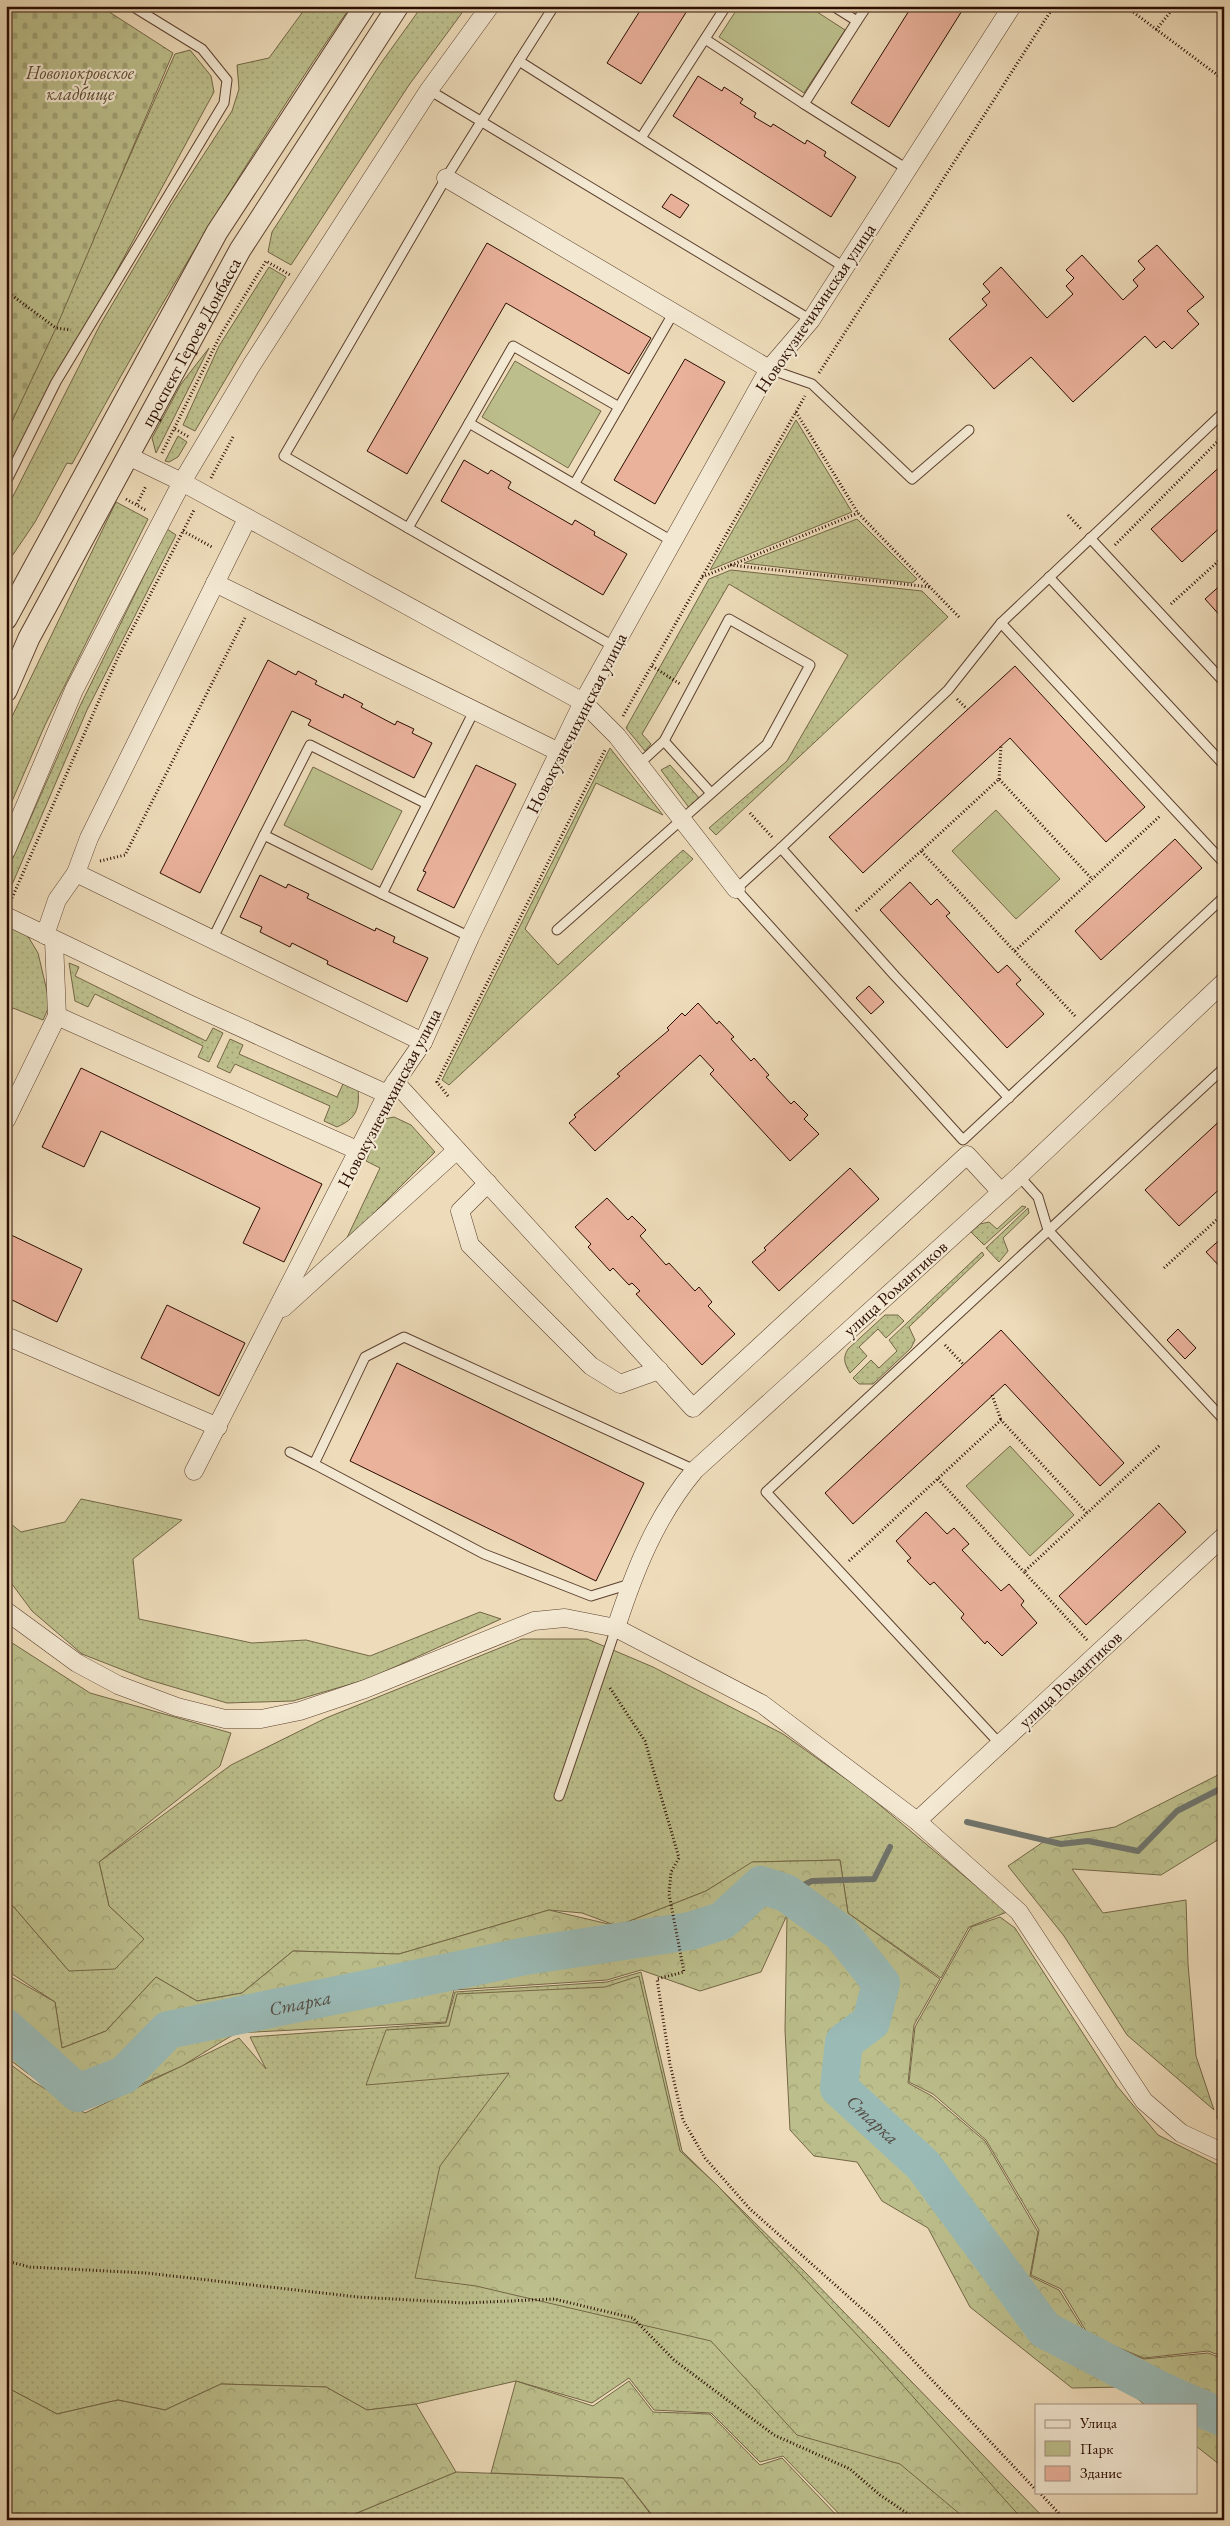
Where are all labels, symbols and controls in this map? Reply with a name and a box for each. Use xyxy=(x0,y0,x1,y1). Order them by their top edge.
park label: Новопокровское кладбище xyxy=(25,61,135,105)
street label: Новокузнечихинская улица xyxy=(750,218,881,397)
street label: проспект Героев Донбасса xyxy=(135,253,246,430)
street label: Новокузнечихинская улица xyxy=(520,628,632,817)
street label: Новокузнечихинская улица xyxy=(332,1004,446,1192)
street label: улица Романтиков xyxy=(838,1235,952,1341)
street label: улица Романтиков xyxy=(1014,1625,1127,1733)
water label: Старка xyxy=(267,1984,333,2021)
water label: Старка xyxy=(841,2089,905,2150)
legend xyxy=(1035,2404,1198,2494)
text: Улица xyxy=(1079,2413,1117,2432)
text: Парк xyxy=(1080,2439,1113,2458)
text: Здание xyxy=(1080,2463,1122,2482)

